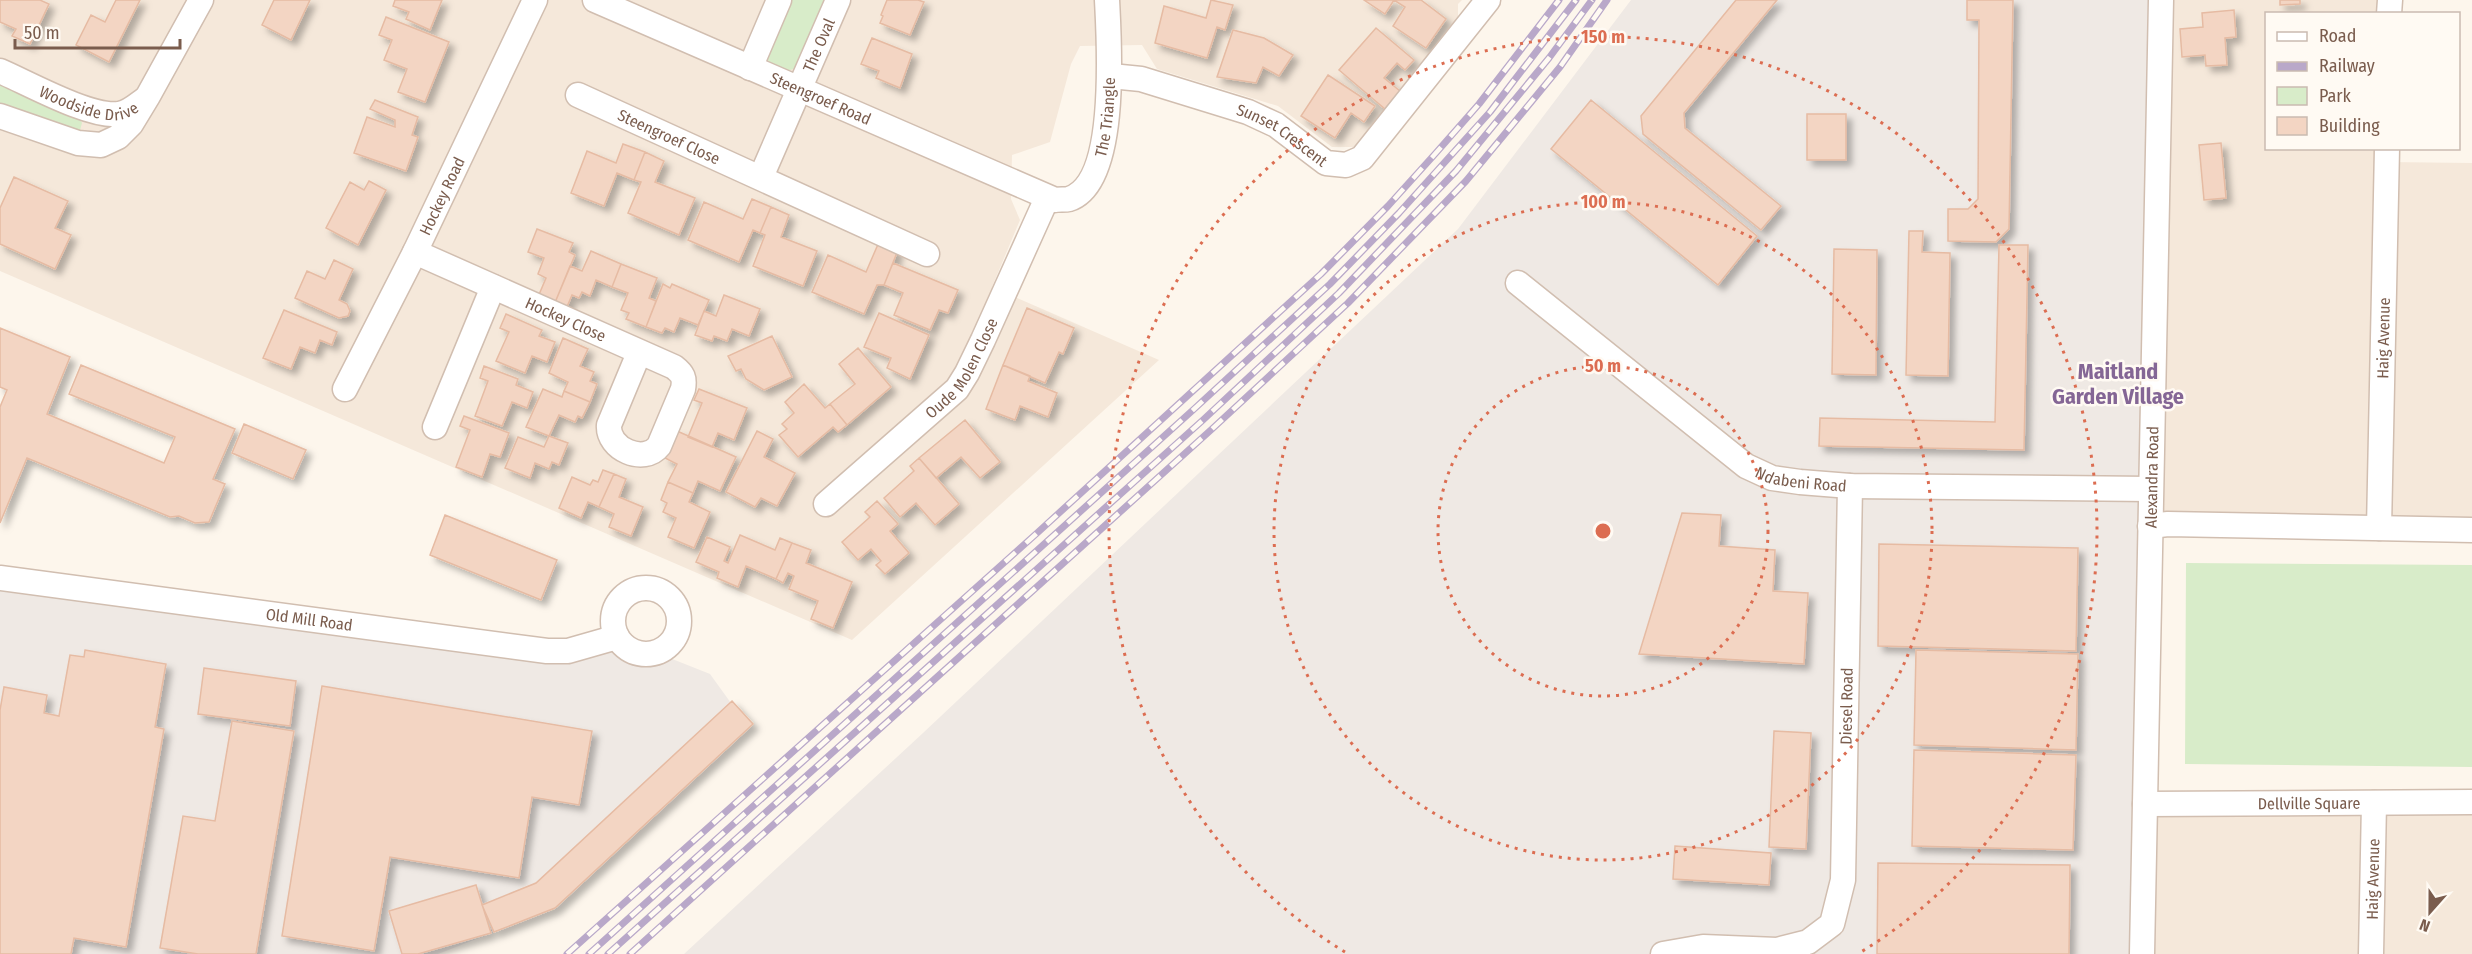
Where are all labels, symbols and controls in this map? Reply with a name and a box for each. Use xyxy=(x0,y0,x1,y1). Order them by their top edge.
scale bar xyxy=(15,12,180,50)
legend xyxy=(2265,12,2460,150)
street label: The Oval xyxy=(798,15,838,75)
text: 50 m xyxy=(24,22,60,44)
text: Road xyxy=(2319,25,2356,47)
text: 150 m xyxy=(1581,26,1625,48)
text: Railway xyxy=(2319,55,2375,77)
street label: Steengroef Road xyxy=(767,68,874,128)
street label: The Triangle xyxy=(1091,77,1119,159)
street label: Woodside Drive xyxy=(37,81,142,124)
text: Park xyxy=(2319,85,2352,107)
street label: Sunset Crescent xyxy=(1234,100,1332,171)
street label: Steengroef Close xyxy=(615,105,723,168)
text: Building xyxy=(2319,115,2380,137)
street label: Hockey Road xyxy=(415,154,468,238)
text: 100 m xyxy=(1581,191,1625,213)
street label: Hockey Close xyxy=(522,293,609,345)
street label: Haig Avenue xyxy=(2373,297,2393,379)
street label: Oude Molen Close xyxy=(921,315,1001,422)
text: 50 m xyxy=(1585,355,1621,377)
district label: Maitland Garden Village xyxy=(2052,358,2184,410)
street label: Alexandra Road xyxy=(2141,426,2162,528)
street label: Ndabeni Road xyxy=(1753,462,1847,495)
centre of rings xyxy=(1593,521,1613,541)
street label: Old Mill Road xyxy=(265,604,354,634)
street label: Diesel Road xyxy=(1836,667,1856,745)
street label: Dellville Square xyxy=(2258,793,2360,813)
street label: Haig Avenue xyxy=(2362,838,2383,920)
north arrow xyxy=(2400,882,2460,942)
text: N xyxy=(2417,915,2433,936)

